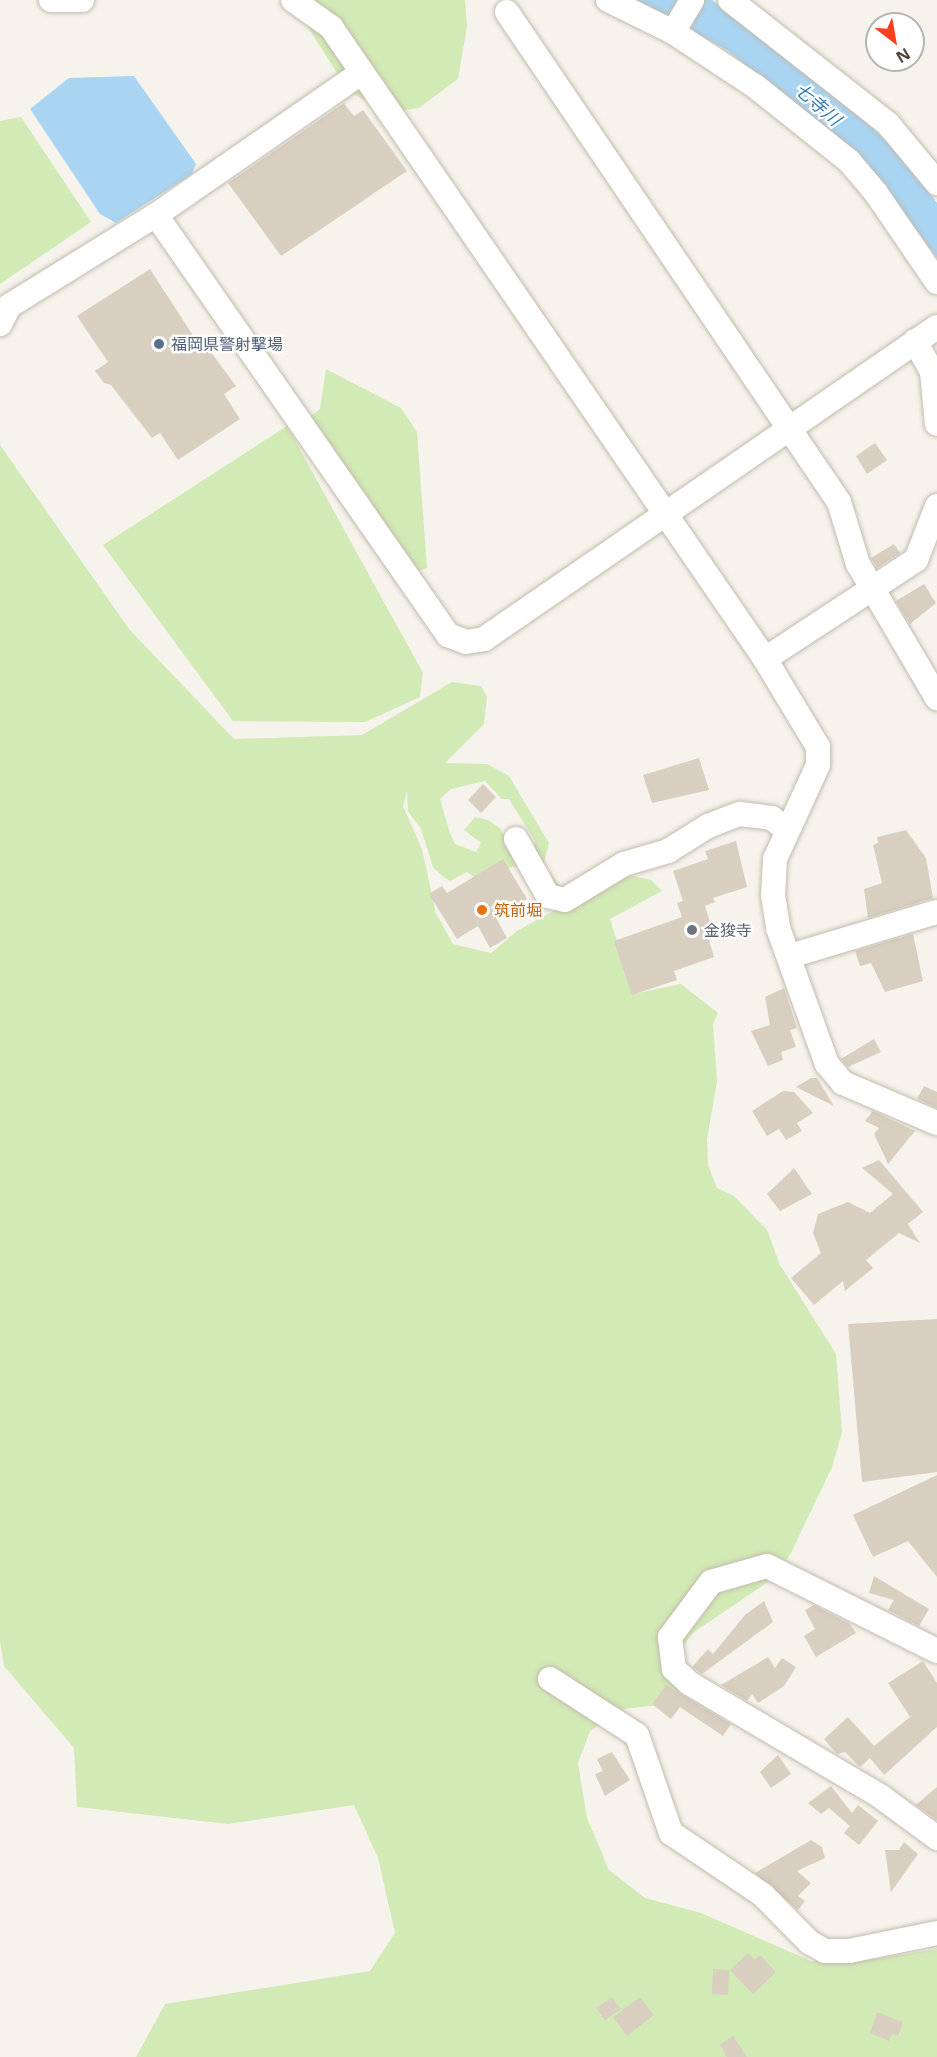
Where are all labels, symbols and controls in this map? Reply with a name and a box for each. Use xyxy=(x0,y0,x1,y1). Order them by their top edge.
north arrow xyxy=(865,12,925,72)
text: N xyxy=(892,43,914,68)
water label: 七寺川 xyxy=(791,78,845,130)
place label: 福岡県警射撃場 xyxy=(171,334,283,354)
marker: 福岡県警射撃場 xyxy=(152,337,166,351)
place label: 筑前堀 xyxy=(494,900,542,920)
marker: 筑前堀 xyxy=(475,903,489,917)
place label: 金狻寺 xyxy=(704,920,752,940)
marker: 金狻寺 xyxy=(685,923,699,937)

